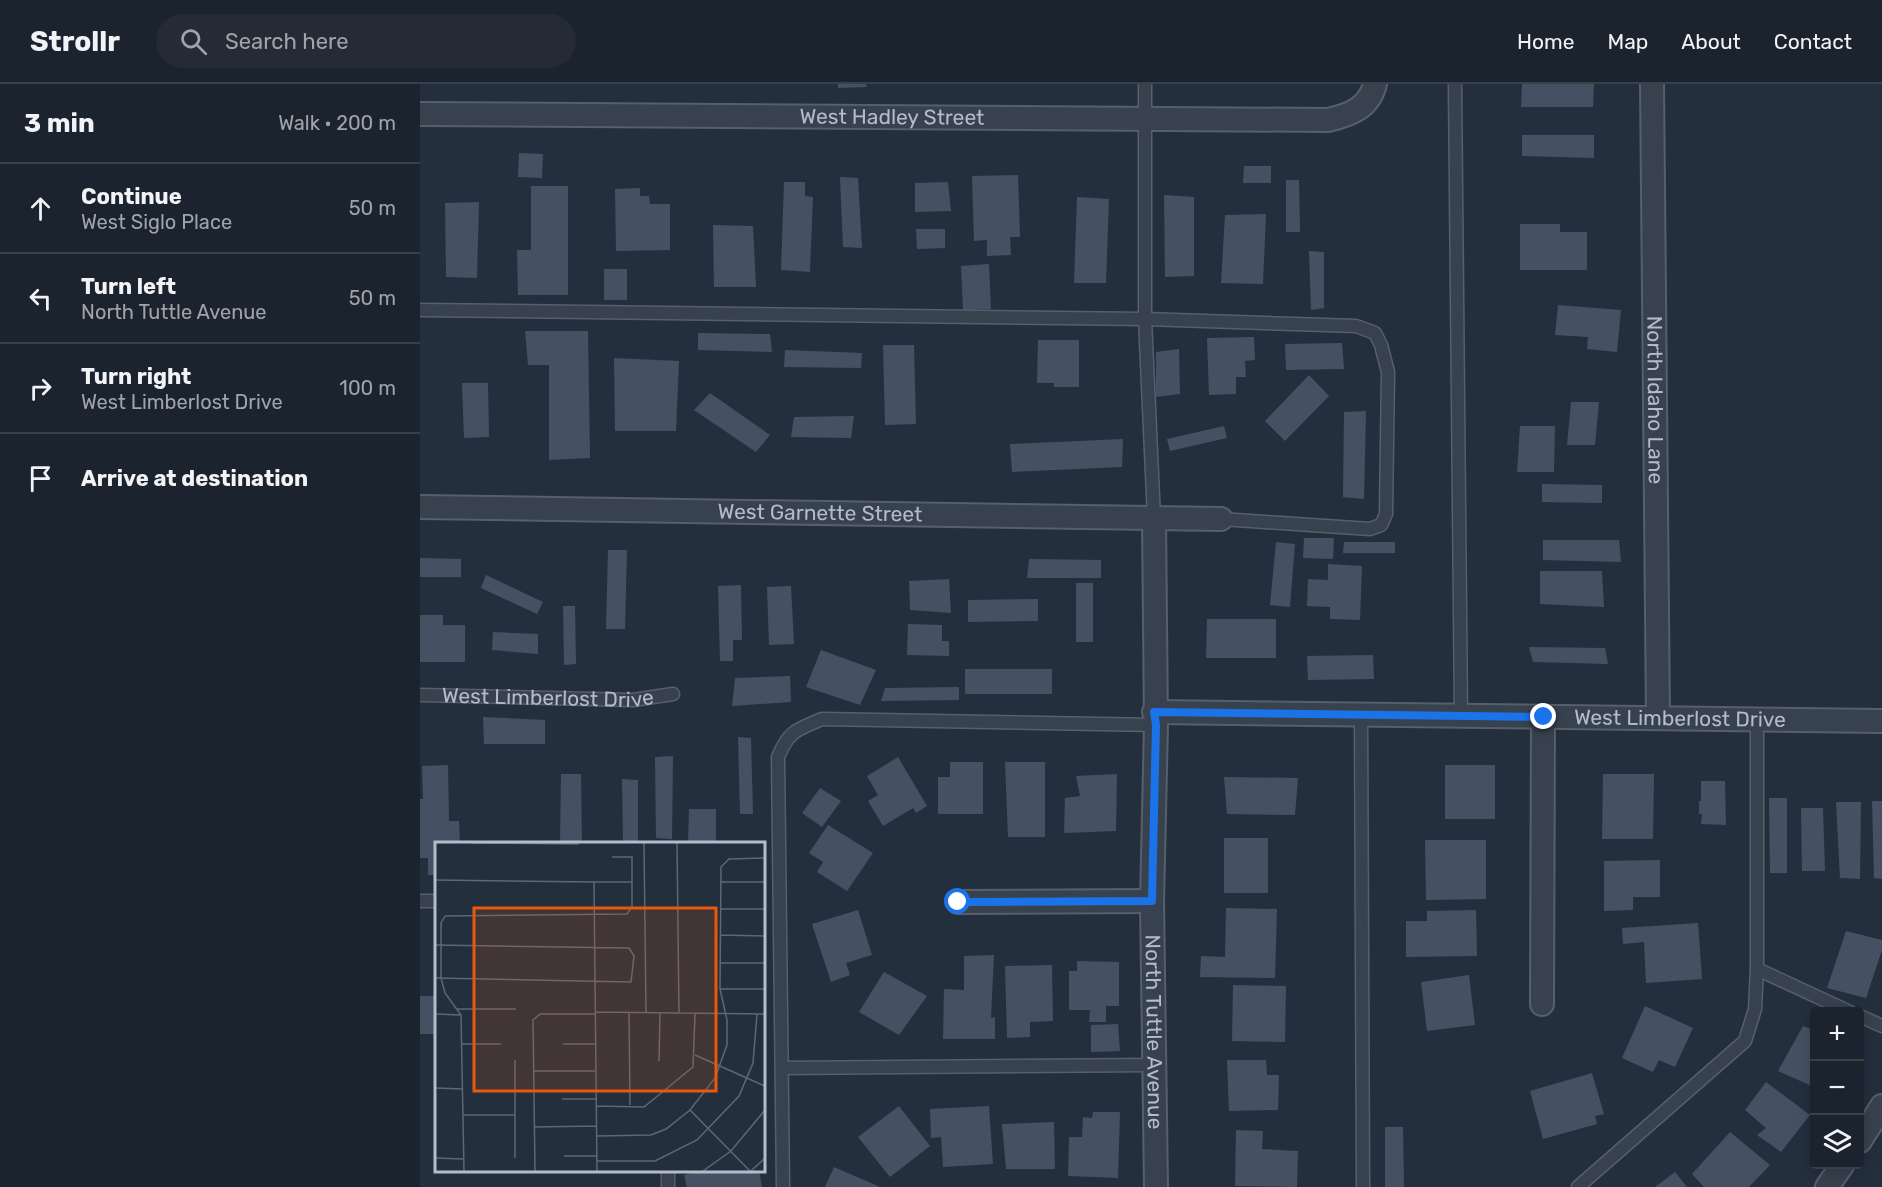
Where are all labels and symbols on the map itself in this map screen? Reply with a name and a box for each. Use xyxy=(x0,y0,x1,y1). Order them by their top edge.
street label: West Hadley Street xyxy=(800,104,984,130)
street label: North Idaho Lane xyxy=(1642,316,1669,484)
street label: West Garnette Street xyxy=(717,498,922,527)
street label: West Limberlost Drive xyxy=(442,683,655,712)
route end xyxy=(1530,703,1556,729)
street label: West Limberlost Drive xyxy=(1574,704,1786,732)
inset map xyxy=(435,842,765,1172)
route start xyxy=(944,888,970,914)
street label: North Tuttle Avenue xyxy=(1140,934,1168,1130)

